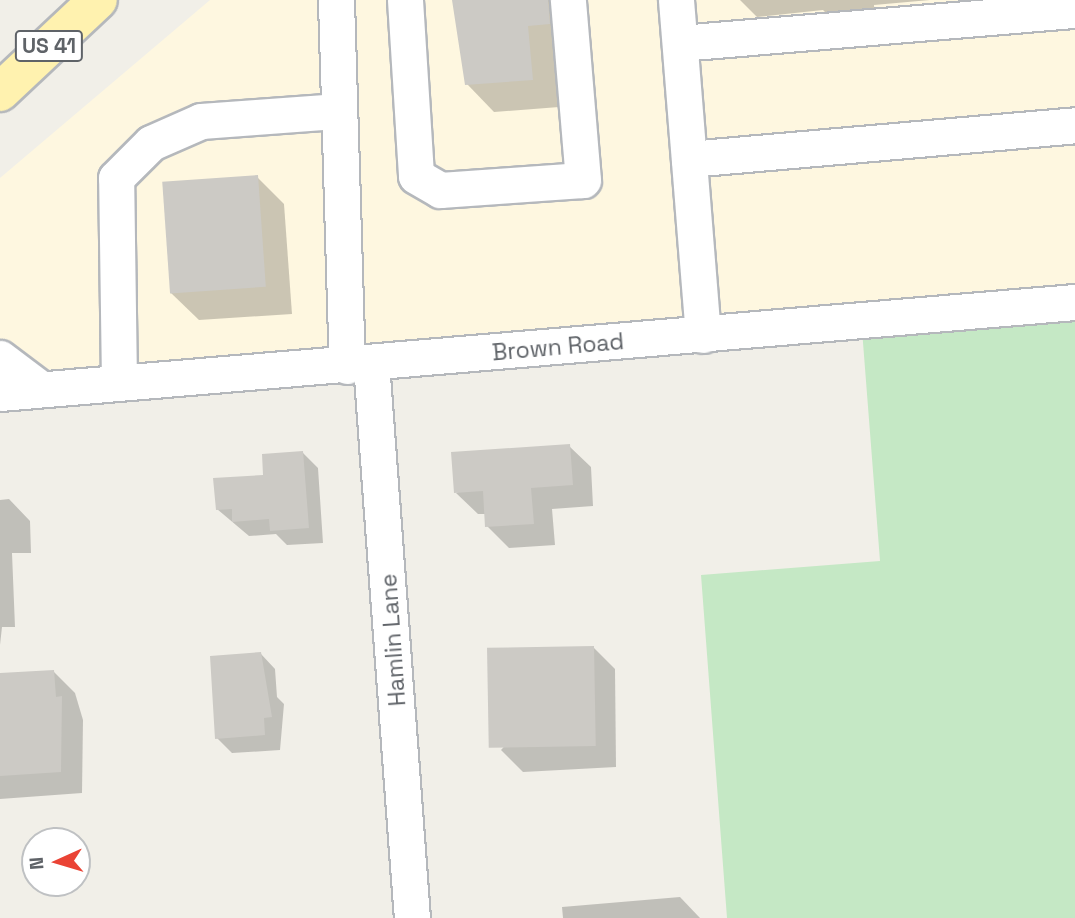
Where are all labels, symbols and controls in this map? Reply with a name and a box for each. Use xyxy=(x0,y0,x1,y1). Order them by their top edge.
road number: US 41 xyxy=(14,28,84,64)
street label: Brown Road xyxy=(491,327,625,367)
street label: Hamlin Lane xyxy=(375,573,411,707)
north arrow xyxy=(21,827,91,897)
text: N xyxy=(24,856,49,871)

